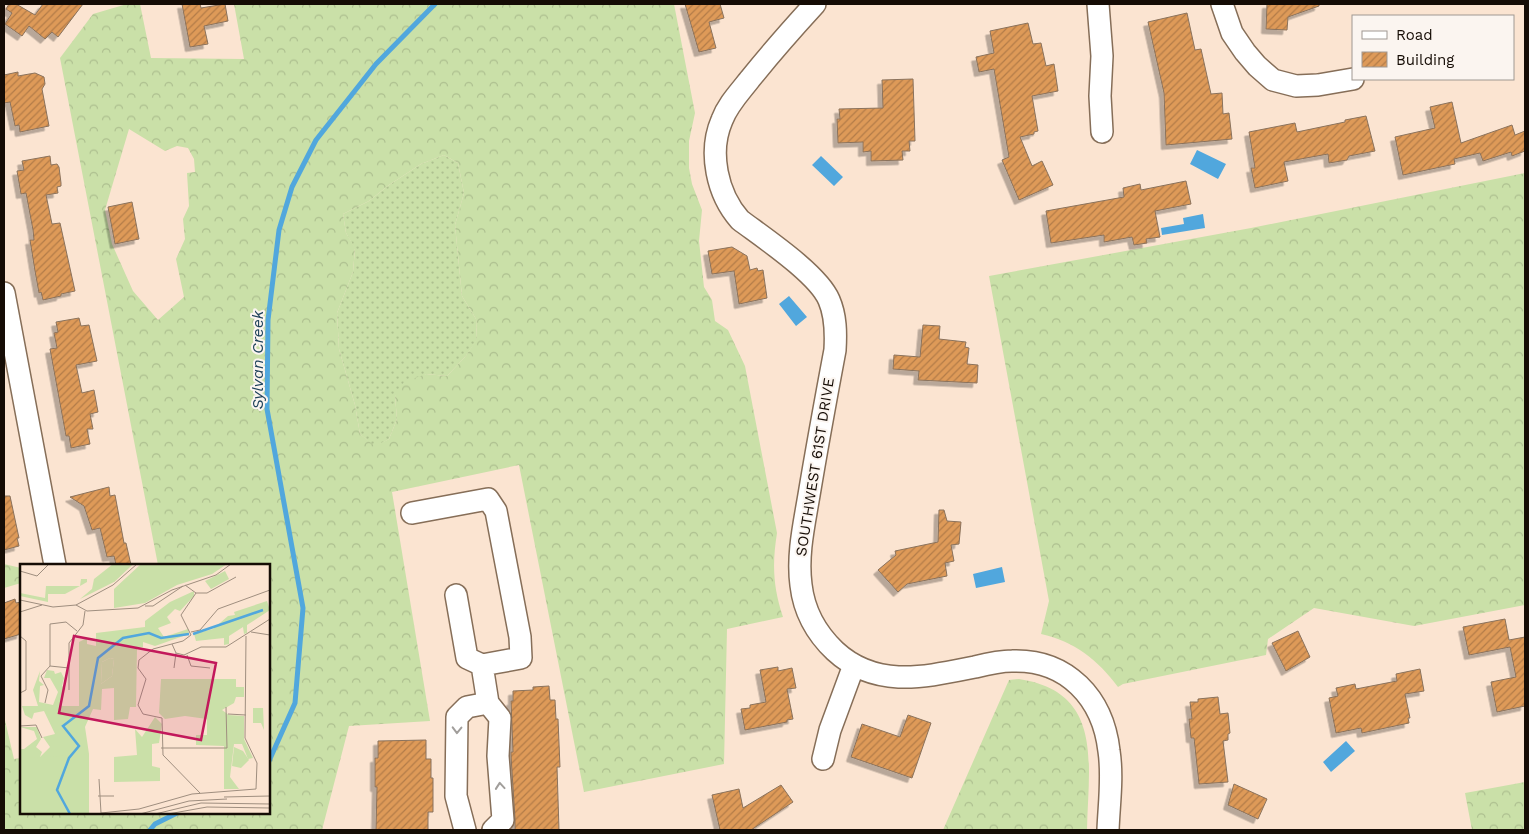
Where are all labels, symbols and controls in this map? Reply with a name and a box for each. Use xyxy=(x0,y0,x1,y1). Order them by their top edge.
legend xyxy=(1352,15,1514,80)
text: Road xyxy=(1396,26,1433,44)
text: Building xyxy=(1396,51,1454,69)
water label: Sylvan Creek xyxy=(248,309,267,410)
street label: SOUTHWEST 61ST DRIVE xyxy=(792,376,838,558)
inset map xyxy=(20,564,270,814)
one-way arrow xyxy=(451,726,462,734)
one-way arrow xyxy=(495,782,506,790)

